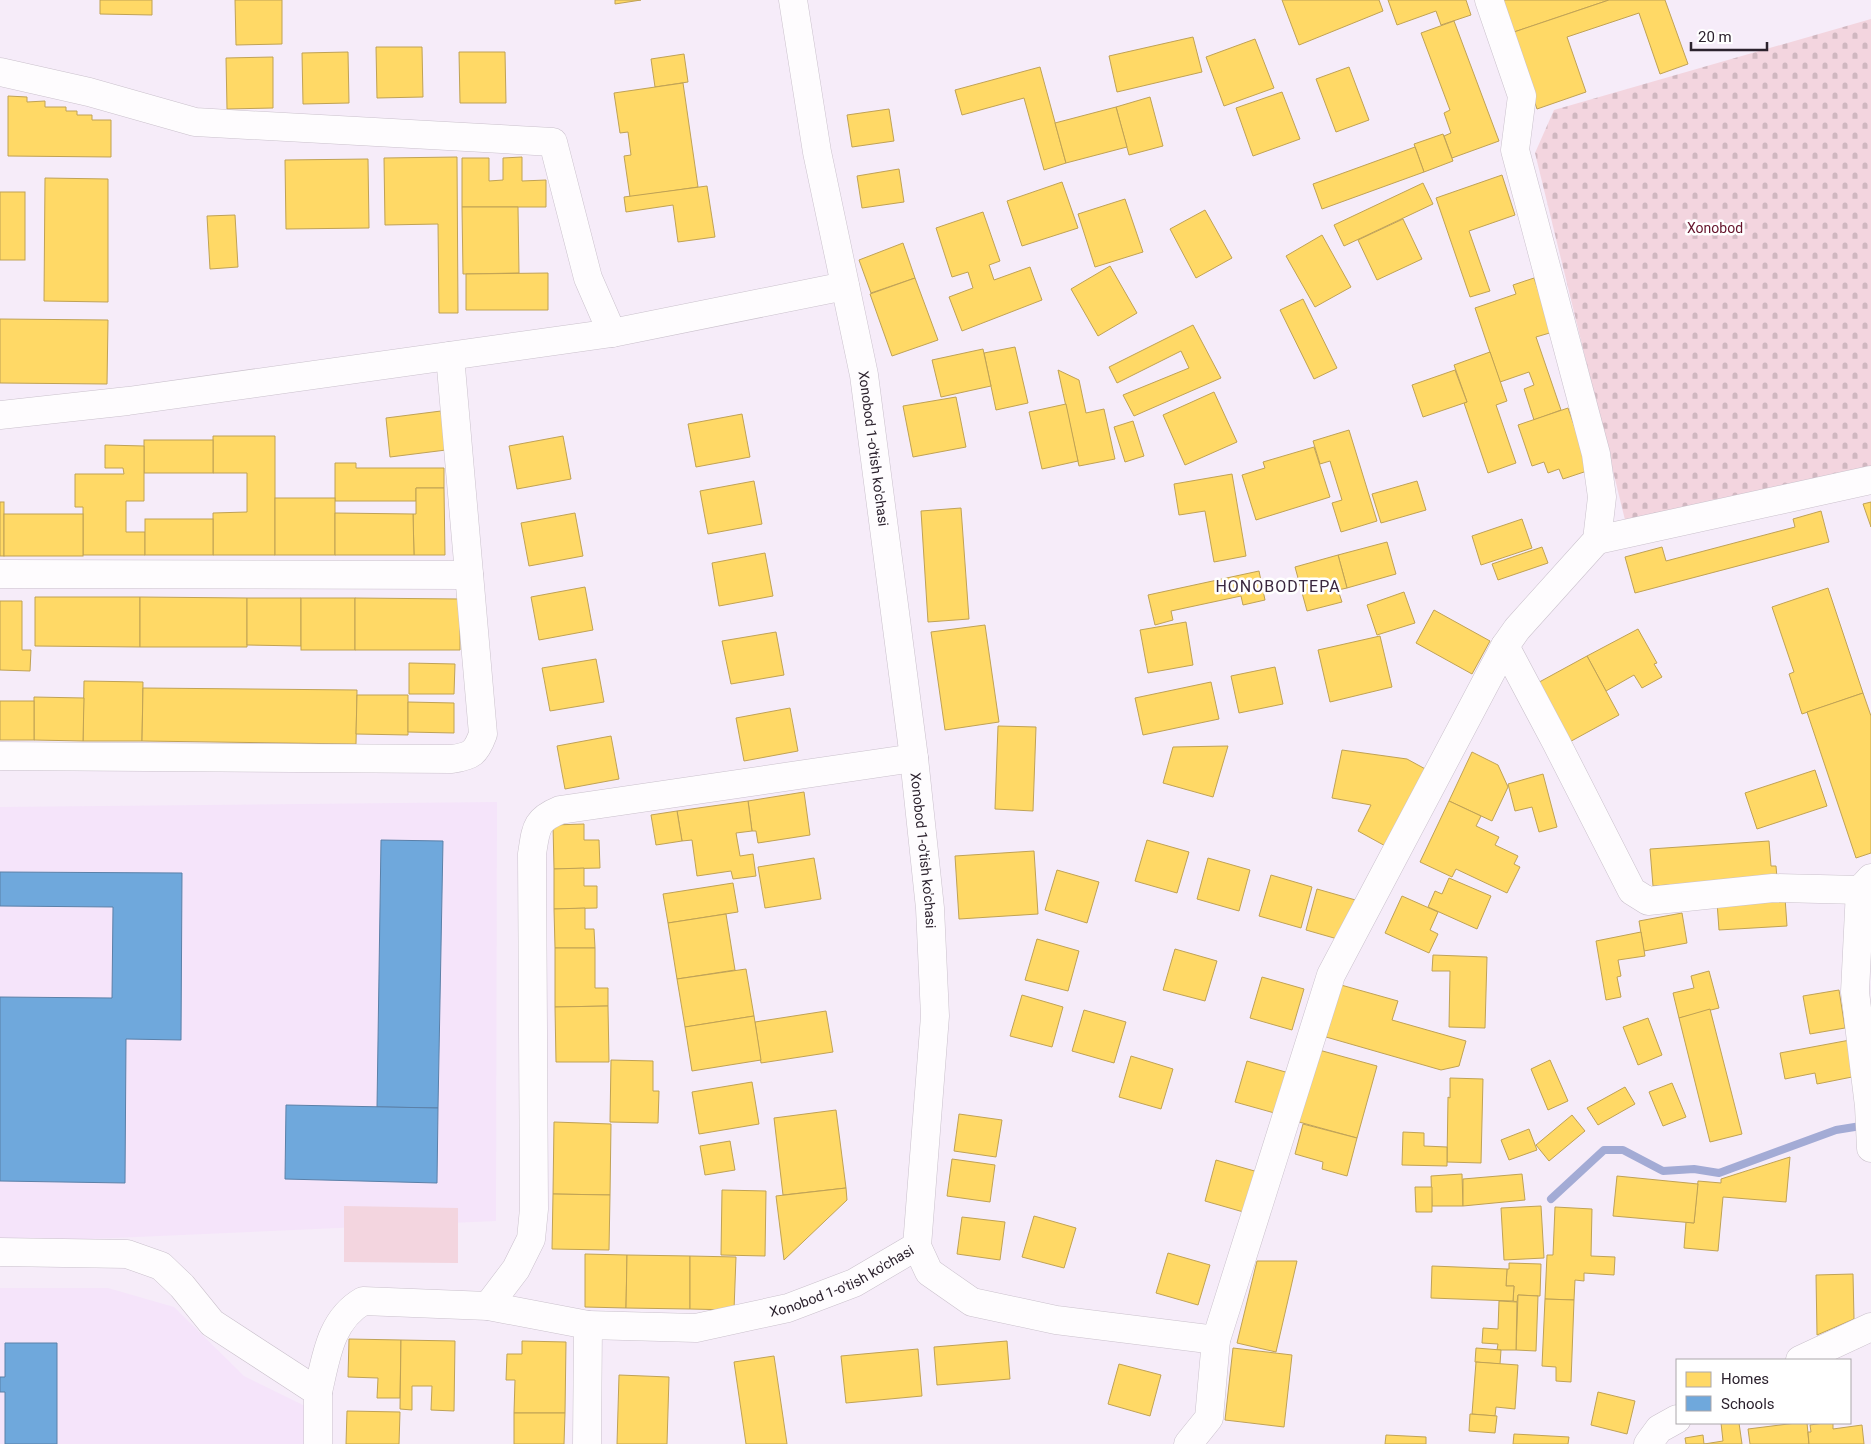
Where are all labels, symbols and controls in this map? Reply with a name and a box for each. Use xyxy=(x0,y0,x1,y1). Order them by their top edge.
scale bar xyxy=(1691,20,1767,52)
text: 20 m xyxy=(1698,28,1732,46)
park label: Xonobod xyxy=(1687,220,1743,236)
street label: Xonobod 1-o'tish ko'chasi xyxy=(856,370,892,527)
district label: HONOBODTEPA xyxy=(1215,577,1341,596)
street label: Xonobod 1-o'tish ko'chasi xyxy=(908,772,939,929)
street label: Xonobod 1-o'tish ko'chasi xyxy=(768,1242,916,1320)
legend xyxy=(1676,1359,1851,1424)
text: Homes xyxy=(1721,1370,1769,1388)
text: Schools xyxy=(1721,1395,1775,1413)

